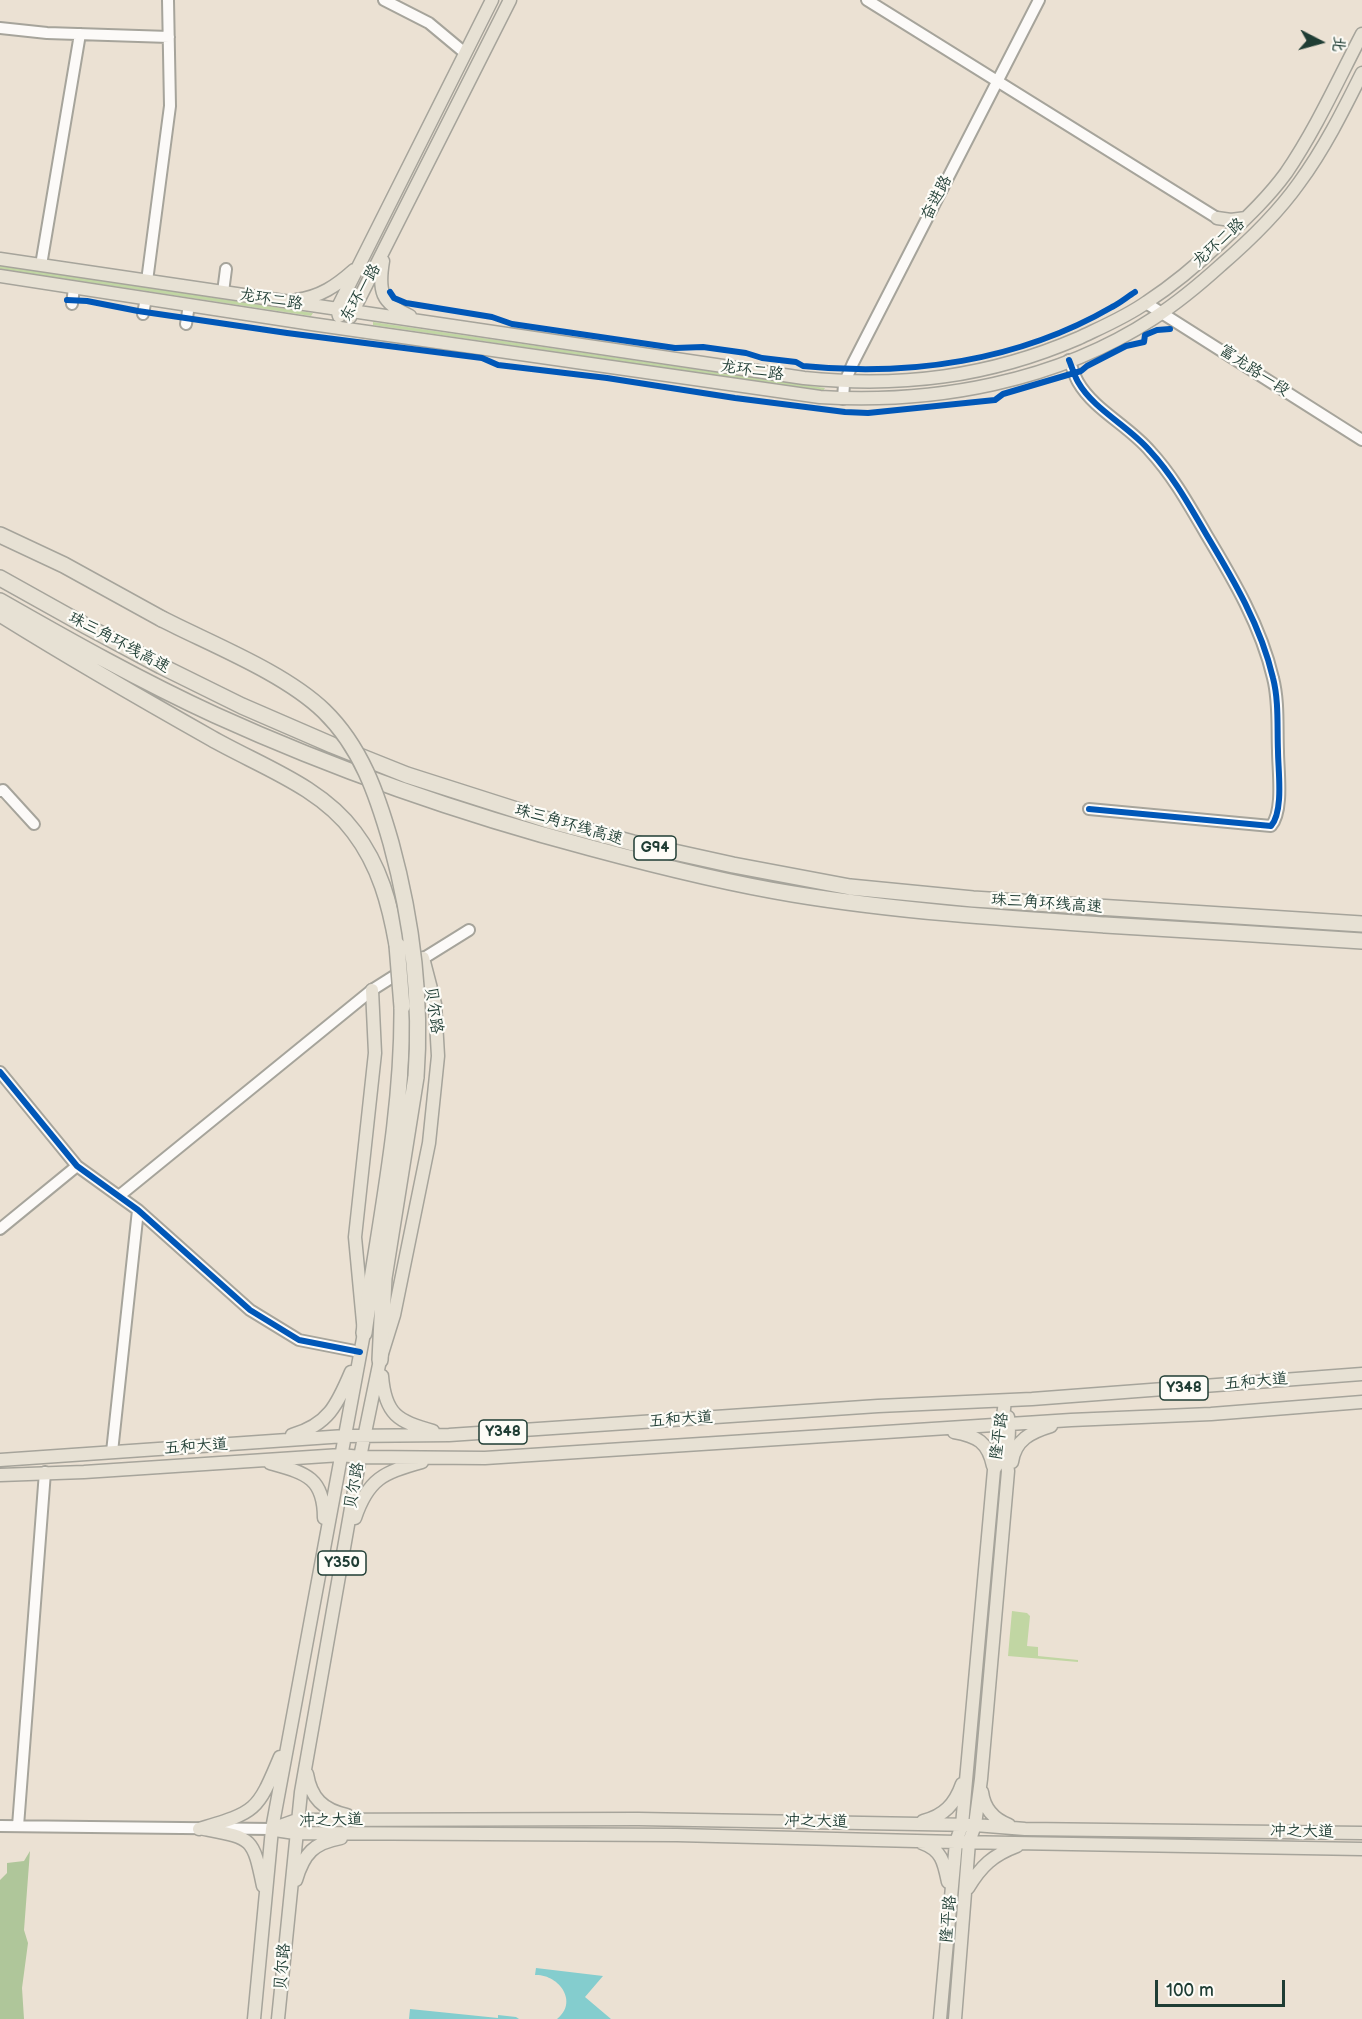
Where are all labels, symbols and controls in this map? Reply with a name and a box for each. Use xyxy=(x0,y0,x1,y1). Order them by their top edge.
north arrow xyxy=(1290,12,1350,72)
text: 北 xyxy=(1328,35,1349,53)
street label: 奋进路 xyxy=(918,172,956,224)
street label: 龙环二路 xyxy=(1189,214,1249,272)
street label: 东环一路 xyxy=(337,260,385,326)
street label: 龙环二路 xyxy=(238,286,304,314)
street label: 富龙路一段 xyxy=(1215,341,1293,401)
street label: 龙环二路 xyxy=(719,357,785,385)
street label: 珠三角环线高速 xyxy=(65,608,173,678)
street label: 珠三角环线高速 xyxy=(513,800,625,850)
road number: G94 xyxy=(634,836,676,860)
street label: 珠三角环线高速 xyxy=(990,891,1104,917)
street label: 贝尔路 xyxy=(420,985,446,1035)
street label: 五和大道 xyxy=(1223,1370,1289,1394)
road number: Y348 xyxy=(1160,1376,1208,1400)
street label: 五和大道 xyxy=(648,1408,714,1432)
street label: 隆平路 xyxy=(987,1411,1013,1461)
road number: Y348 xyxy=(479,1420,527,1444)
street label: 五和大道 xyxy=(163,1435,229,1459)
street label: 贝尔路 xyxy=(341,1461,369,1511)
road number: Y350 xyxy=(318,1551,366,1575)
street label: 冲之大道 xyxy=(299,1810,363,1832)
street label: 冲之大道 xyxy=(784,1812,848,1832)
street label: 冲之大道 xyxy=(1270,1822,1334,1842)
street label: 隆平路 xyxy=(937,1894,961,1944)
street label: 贝尔路 xyxy=(271,1942,295,1992)
scale bar xyxy=(1158,1968,1288,2006)
text: 100 m xyxy=(1166,1980,1214,2001)

